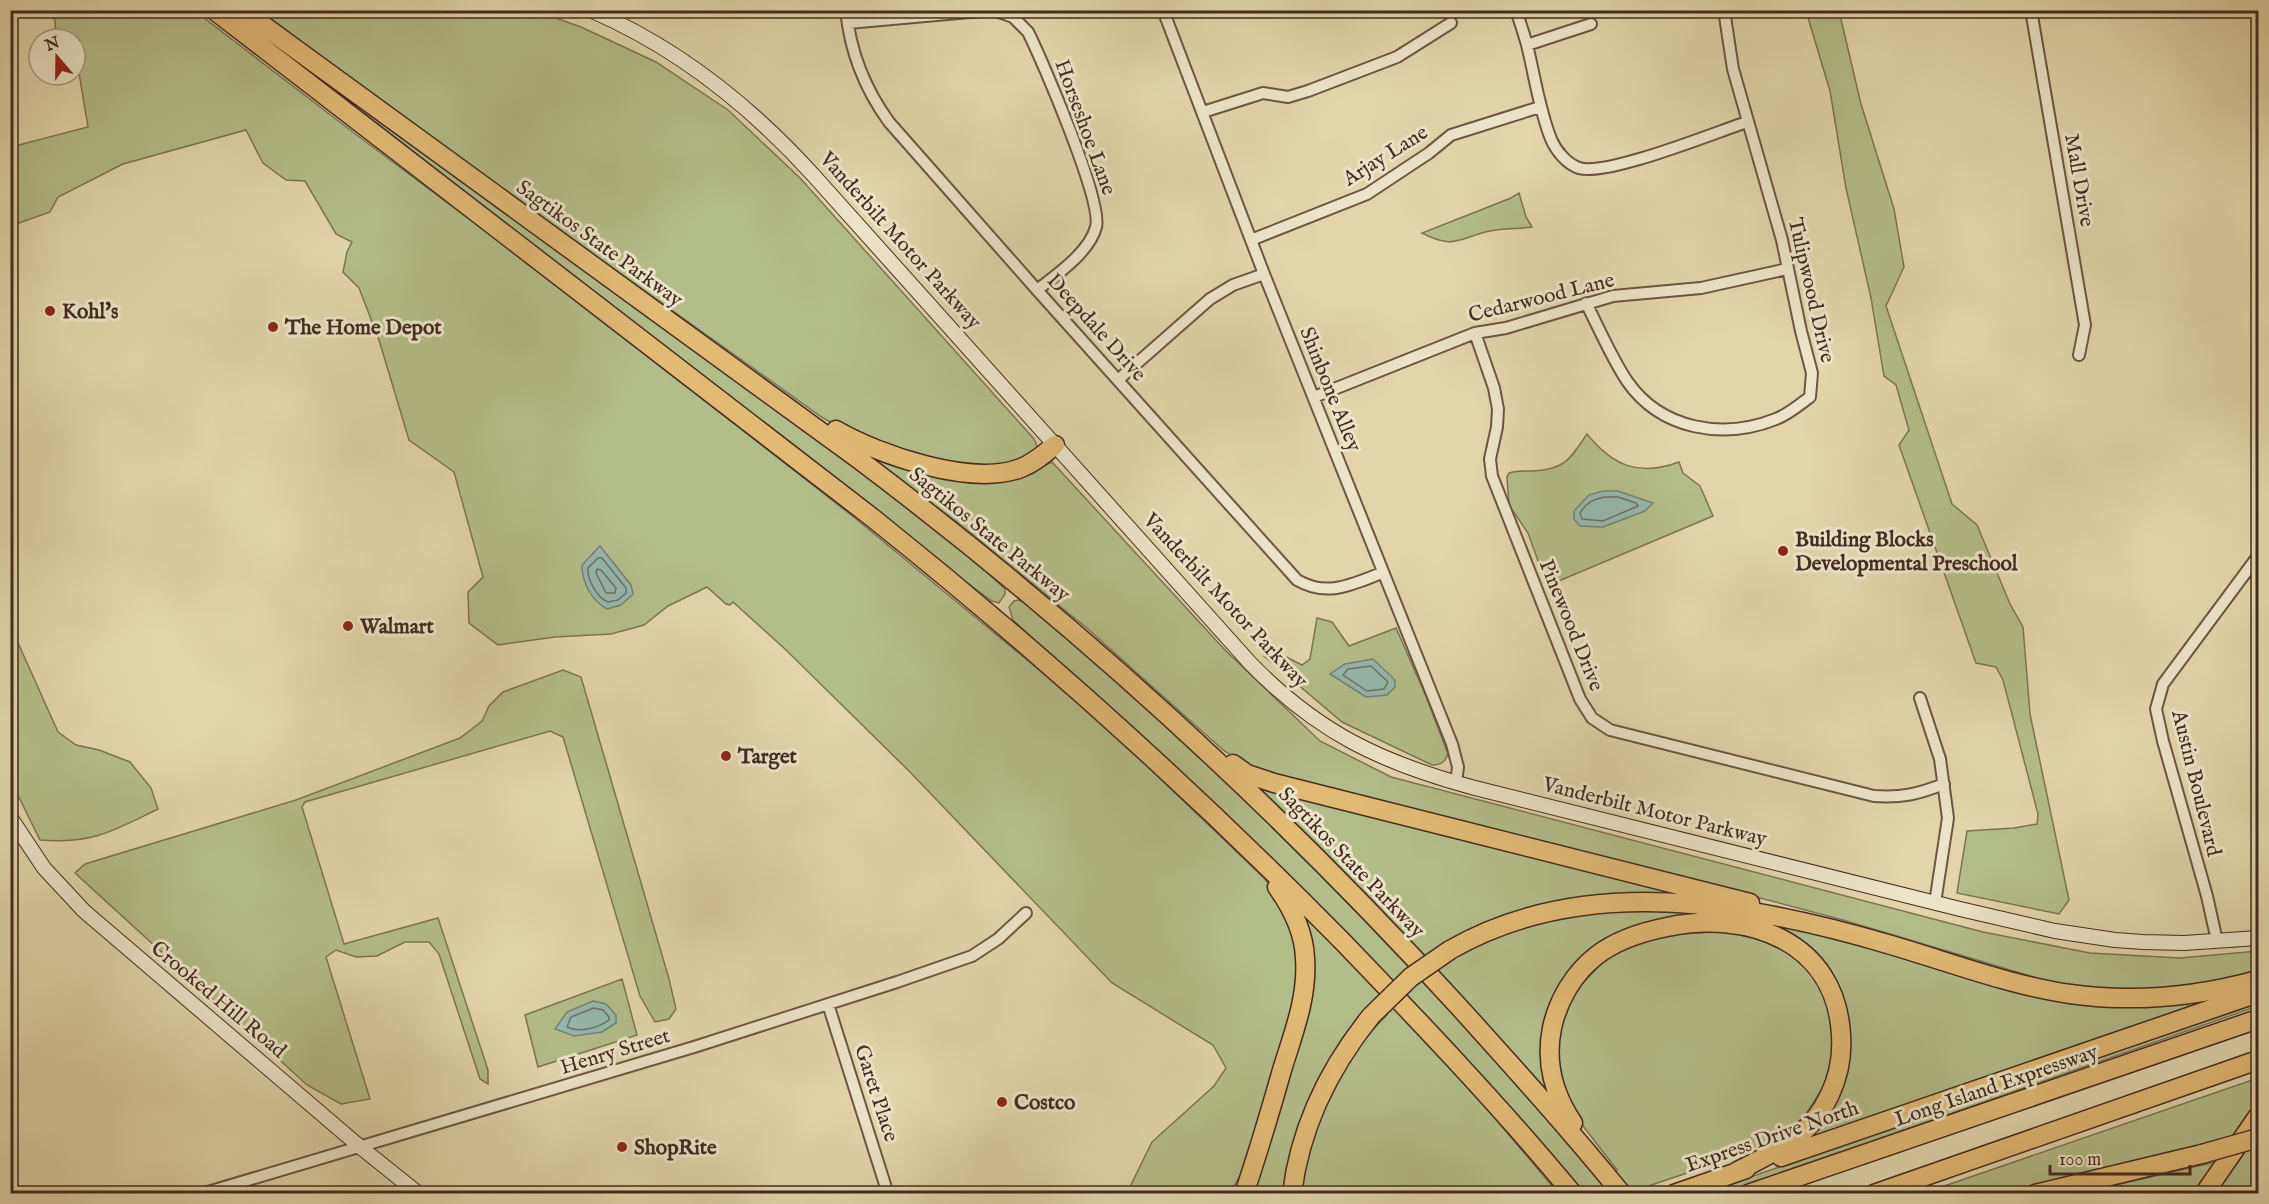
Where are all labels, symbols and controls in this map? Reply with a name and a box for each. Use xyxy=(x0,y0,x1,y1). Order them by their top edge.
north arrow xyxy=(27,27,87,87)
text: N xyxy=(42,33,63,57)
street label: Horseshoe Lane xyxy=(1048,56,1122,199)
street label: Arjay Lane xyxy=(1337,119,1434,194)
street label: Mall Drive xyxy=(2057,132,2100,229)
street label: Vanderbilt Motor Parkway xyxy=(812,146,987,336)
street label: Sagtikos State Parkway xyxy=(510,175,688,314)
street label: Tulipwood Drive xyxy=(1781,215,1840,366)
street label: Cedarwood Lane xyxy=(1466,267,1618,330)
street label: Deepdale Drive xyxy=(1040,268,1152,388)
place label: Kohl's xyxy=(62,299,118,326)
marker: Kohl's xyxy=(43,304,57,318)
place label: The Home Depot xyxy=(284,315,442,342)
marker: The Home Depot xyxy=(266,320,280,334)
street label: Shinbone Alley xyxy=(1292,323,1367,456)
street label: Sagtikos State Parkway xyxy=(903,462,1076,609)
street label: Vanderbilt Motor Parkway xyxy=(1136,507,1314,695)
place label: Building Blocks Developmental Preschool xyxy=(1795,527,2019,578)
marker: Building Blocks Developmental Preschool xyxy=(1776,544,1790,558)
street label: Pinewood Drive xyxy=(1532,556,1609,696)
place label: Walmart xyxy=(359,614,435,641)
marker: Walmart xyxy=(341,619,355,633)
street label: Austin Boulevard xyxy=(2164,707,2227,860)
place label: Target xyxy=(737,744,798,771)
marker: Target xyxy=(719,749,733,763)
street label: Vanderbilt Motor Parkway xyxy=(1539,771,1770,854)
street label: Sagtikos State Parkway xyxy=(1272,782,1430,945)
street label: Crooked Hill Road xyxy=(145,936,292,1065)
street label: Henry Street xyxy=(557,1023,674,1082)
street label: Long Island Expressway xyxy=(1891,1039,2102,1134)
street label: Garet Place xyxy=(847,1041,904,1146)
place label: Costco xyxy=(1014,1090,1076,1117)
marker: Costco xyxy=(995,1095,1009,1109)
street label: Express Drive North xyxy=(1682,1095,1863,1180)
place label: ShopRite xyxy=(634,1135,717,1162)
scale bar xyxy=(2050,1138,2190,1176)
marker: ShopRite xyxy=(615,1140,629,1154)
text: 100 m xyxy=(2059,1149,2101,1172)

